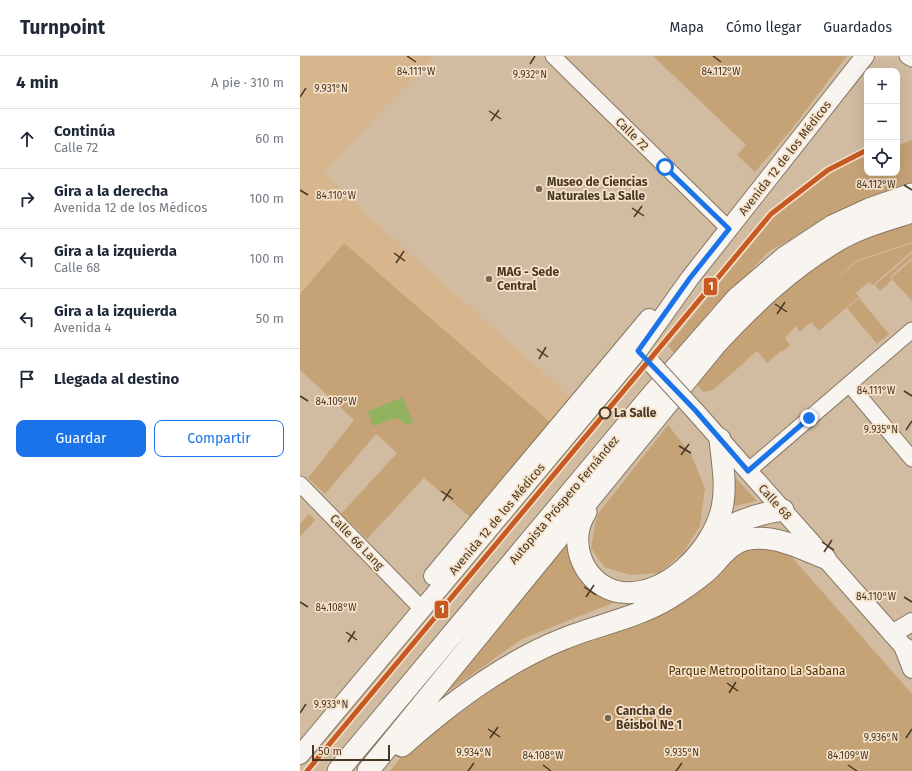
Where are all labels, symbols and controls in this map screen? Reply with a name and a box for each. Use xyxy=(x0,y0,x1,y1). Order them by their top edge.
text: Turnpoint xyxy=(20,16,105,39)
text: Mapa xyxy=(670,19,704,36)
text: Cómo llegar xyxy=(726,19,801,36)
text: Guardados xyxy=(823,19,892,36)
text: 84.111°W xyxy=(397,66,436,78)
text: 84.112°W xyxy=(701,66,741,78)
map controls xyxy=(864,68,900,176)
button: + xyxy=(864,68,900,104)
text: 9.932°N xyxy=(513,69,547,81)
text: 4 min xyxy=(16,72,59,93)
text: A pie · 310 m xyxy=(211,75,284,90)
text: 9.931°N xyxy=(314,83,348,95)
street label: Avenida 12 de los Médicos xyxy=(736,98,834,218)
button: − xyxy=(864,104,900,140)
street label: Calle 72 xyxy=(613,115,651,153)
text: Continúa xyxy=(54,122,115,140)
icon: ahead xyxy=(16,128,38,150)
text: 60 m xyxy=(255,131,284,146)
text: Calle 72 xyxy=(54,140,98,155)
button: locate xyxy=(864,140,900,176)
route start xyxy=(656,158,674,176)
place label: Museo de Ciencias Naturales La Salle xyxy=(547,175,648,203)
text: 84.112°W xyxy=(856,179,896,191)
text: Gira a la derecha xyxy=(54,182,168,200)
marker: Museo de Ciencias Naturales La Salle xyxy=(534,184,544,194)
icon: right xyxy=(16,188,38,210)
text: 84.110°W xyxy=(316,190,357,202)
text: 100 m xyxy=(249,191,284,206)
text: Avenida 12 de los Médicos xyxy=(54,200,207,215)
text: Gira a la izquierda xyxy=(54,242,177,260)
icon: left xyxy=(16,248,38,270)
text: 100 m xyxy=(249,251,284,266)
text: Calle 68 xyxy=(54,260,100,275)
place label: MAG - Sede Central xyxy=(497,265,559,293)
marker: MAG - Sede Central xyxy=(484,274,494,284)
line badge: 1 xyxy=(703,277,718,296)
text: 1 xyxy=(708,280,714,293)
text: Gira a la izquierda xyxy=(54,302,177,320)
icon: left xyxy=(16,308,38,330)
text: 50 m xyxy=(256,311,284,326)
text: Avenida 4 xyxy=(54,320,111,335)
icon: arrive xyxy=(16,368,38,390)
text: Llegada al destino xyxy=(54,370,179,388)
text: 84.111°W xyxy=(857,385,896,397)
text: 84.109°W xyxy=(316,396,357,408)
marker: La Salle xyxy=(598,406,612,420)
place label: La Salle xyxy=(614,406,657,420)
route end xyxy=(800,409,818,427)
button: Guardar xyxy=(16,420,146,457)
button: Compartir xyxy=(154,420,284,457)
text: 9.935°N xyxy=(864,424,898,436)
street label: Autopista Próspero Fernández xyxy=(506,433,622,567)
street label: Avenida 12 de los Médicos xyxy=(446,460,548,578)
street label: Calle 68 xyxy=(756,481,795,523)
street label: Calle 66 Lang xyxy=(327,511,387,573)
text: 84.110°W xyxy=(856,591,897,603)
line badge: 1 xyxy=(434,600,449,619)
text: 84.108°W xyxy=(315,602,357,614)
text: 1 xyxy=(439,603,445,616)
park label: Parque Metropolitano La Sabana xyxy=(668,664,846,678)
text: 9.933°N xyxy=(314,699,348,711)
place label: Cancha de Béisbol Nº 1 xyxy=(616,704,682,732)
marker: Cancha de Béisbol Nº 1 xyxy=(603,713,613,723)
text: 9.936°N xyxy=(864,732,898,744)
scale bar xyxy=(312,743,390,762)
text: 50 m xyxy=(318,745,342,758)
text: 9.934°N xyxy=(457,747,491,759)
text: 9.935°N xyxy=(665,747,699,759)
text: 84.108°W xyxy=(522,750,564,762)
text: 84.109°W xyxy=(828,750,869,762)

